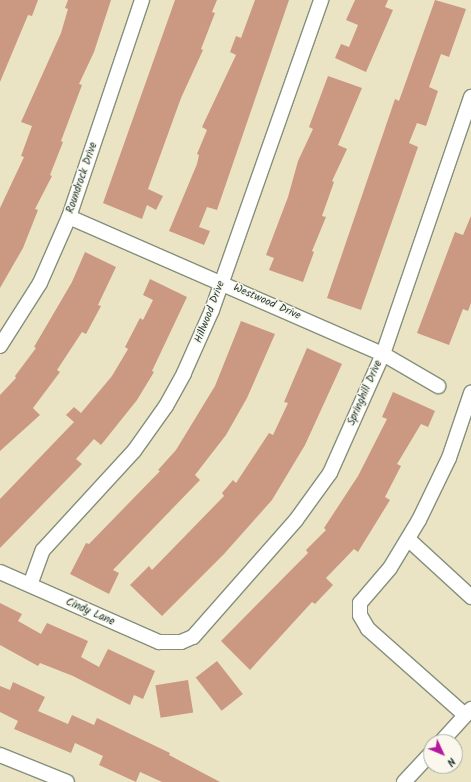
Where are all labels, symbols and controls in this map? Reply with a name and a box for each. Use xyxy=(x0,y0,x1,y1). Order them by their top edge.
street label: Roundrock Drive xyxy=(64,141,100,215)
street label: Hillwood Drive xyxy=(192,279,228,345)
street label: Westwood Drive xyxy=(231,281,303,323)
street label: Springhill Drive xyxy=(345,358,385,428)
street label: Cindy Lane xyxy=(64,595,116,629)
north arrow xyxy=(423,734,463,774)
text: N xyxy=(442,753,460,770)

